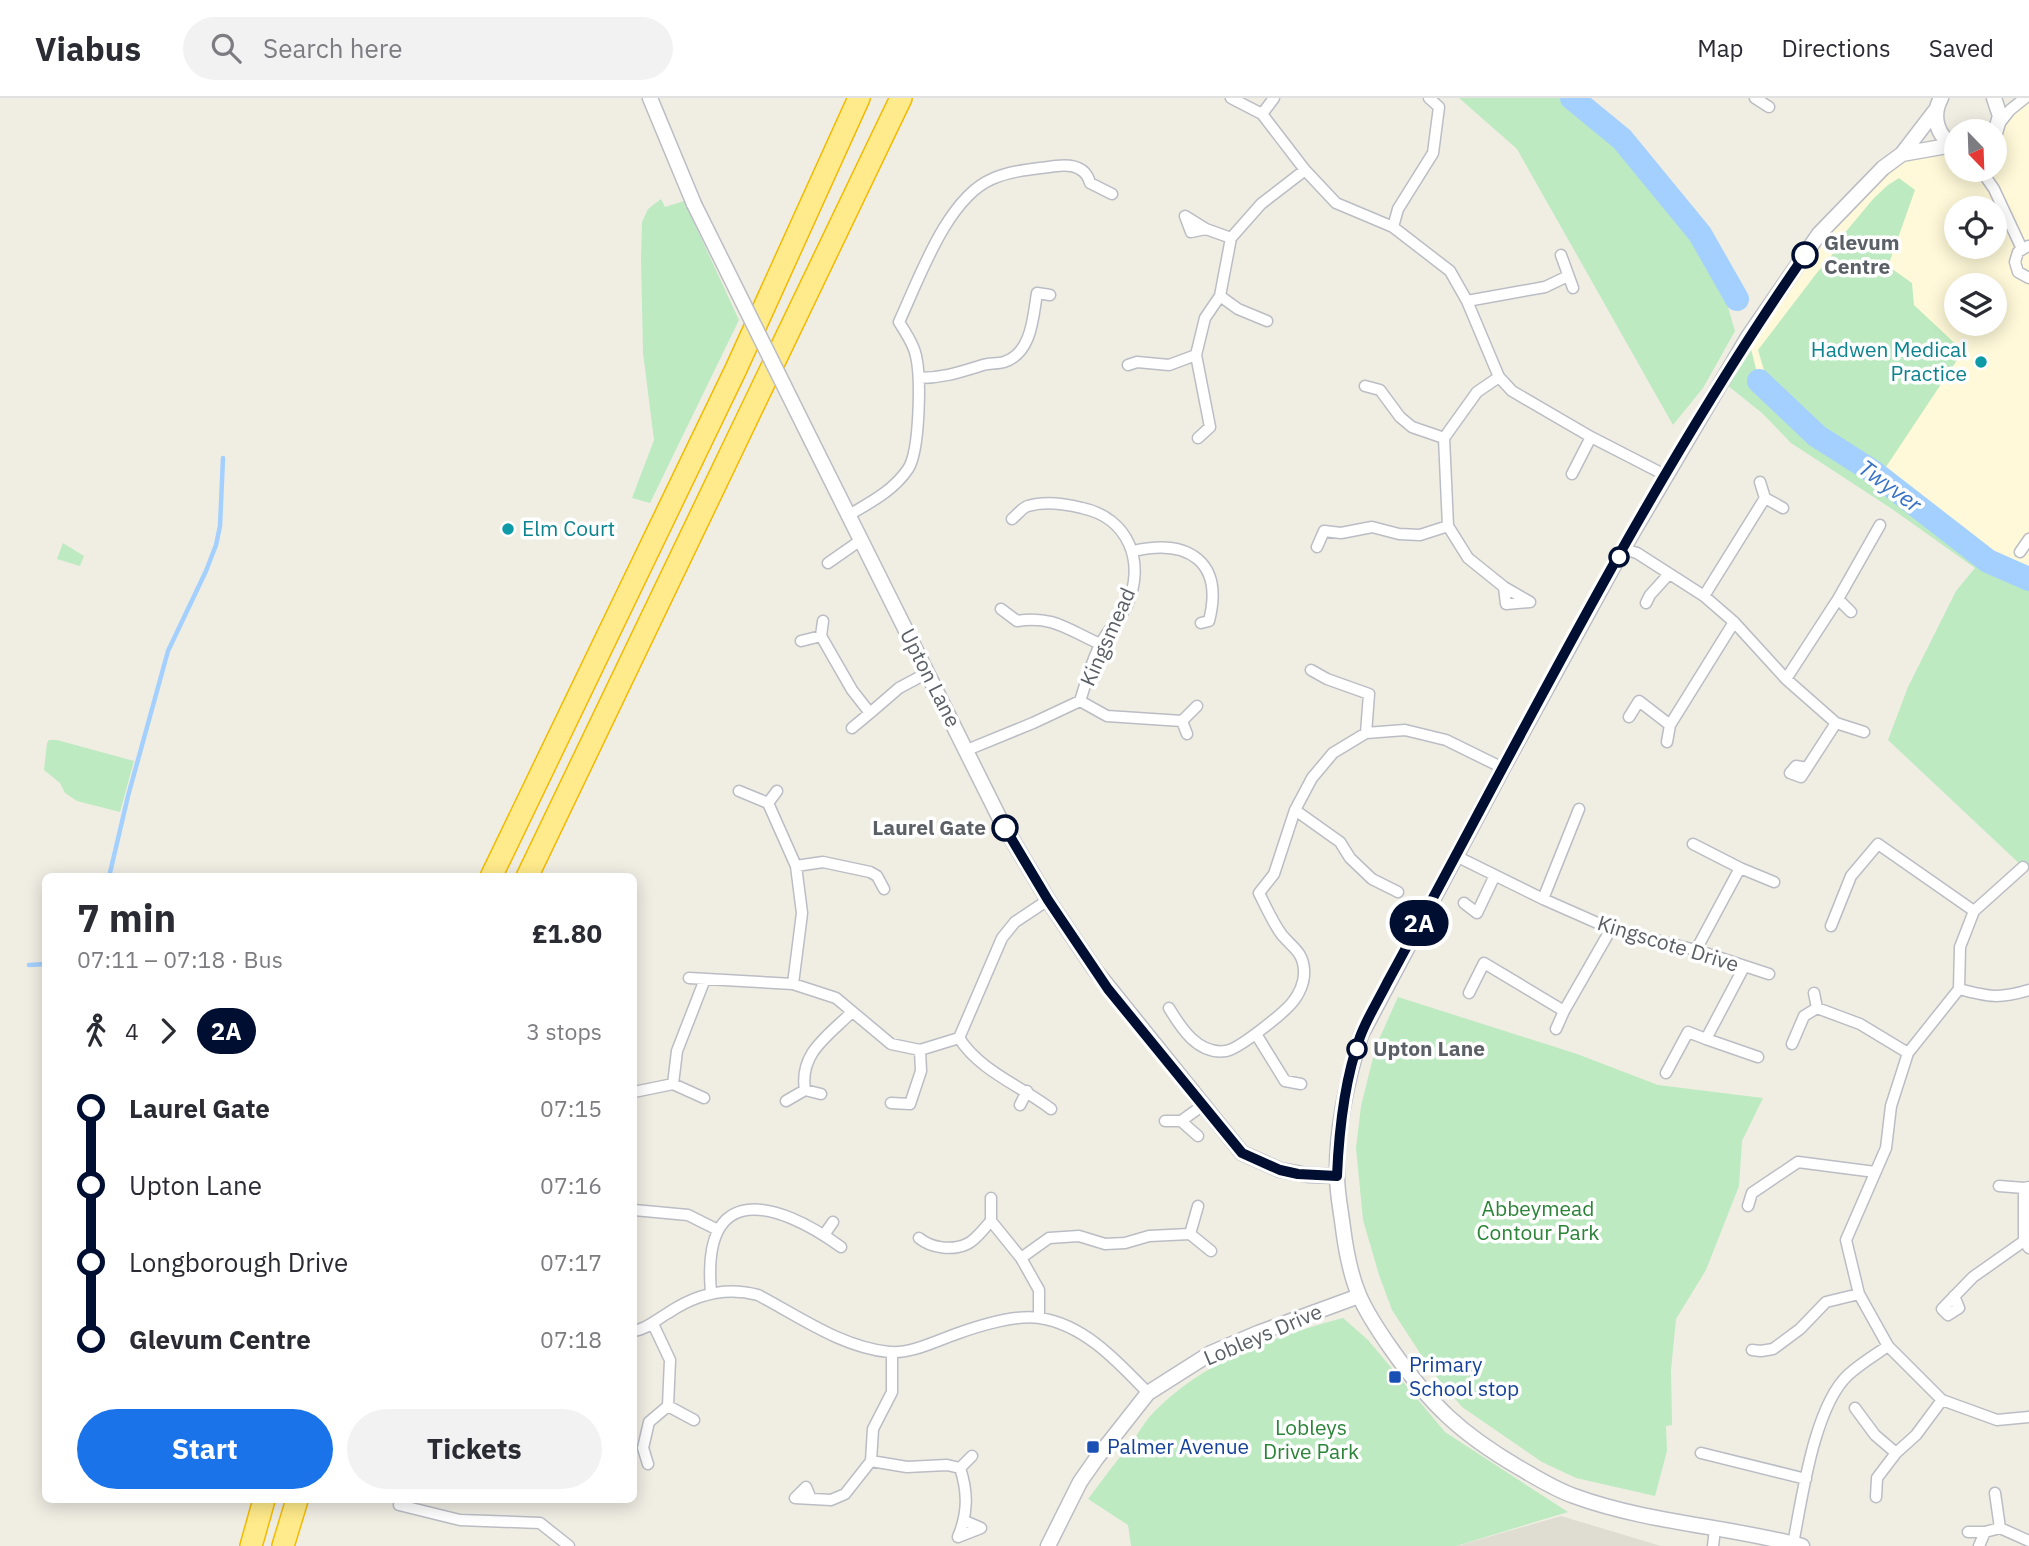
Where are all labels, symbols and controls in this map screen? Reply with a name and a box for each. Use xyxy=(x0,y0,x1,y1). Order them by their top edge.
search box xyxy=(183,17,673,80)
text: Viabus xyxy=(35,27,141,70)
icon: search xyxy=(207,29,245,67)
text: Search here xyxy=(263,31,402,65)
text: Map xyxy=(1697,32,1743,64)
text: Directions xyxy=(1781,32,1891,64)
text: Saved xyxy=(1929,32,1994,64)
north arrow xyxy=(1944,119,2007,182)
map controls xyxy=(1944,119,2007,336)
button: locate xyxy=(1944,196,2007,259)
place label: Glevum Centre xyxy=(1824,228,1900,280)
marker: Glevum Centre xyxy=(1792,242,1818,268)
button: layers xyxy=(1944,273,2007,336)
place label: Hadwen Medical Practice xyxy=(1811,335,1967,387)
marker: Hadwen Medical Practice xyxy=(1973,354,1989,370)
water label: Twyver xyxy=(1853,452,1929,519)
place label: Elm Court xyxy=(522,514,615,542)
marker: Elm Court xyxy=(500,521,516,537)
unlabelled marker xyxy=(1609,547,1629,567)
street label: Kingsmead xyxy=(1073,583,1141,690)
street label: Upton Lane xyxy=(894,623,968,732)
place label: Laurel Gate xyxy=(872,813,986,841)
marker: Laurel Gate xyxy=(992,815,1018,841)
text: 7 min xyxy=(77,893,176,942)
line badge: 2A xyxy=(1388,900,1450,946)
text: 2A xyxy=(1404,907,1434,939)
street label: Kingscote Drive xyxy=(1594,908,1742,978)
text: £1.80 xyxy=(532,916,602,950)
text: 07:11 – 07:18 · Bus xyxy=(77,944,283,974)
icon: walk xyxy=(77,1012,115,1050)
icon: forward xyxy=(149,1012,187,1050)
text: 2A xyxy=(211,1015,242,1047)
text: 4 xyxy=(125,1016,139,1046)
text: 3 stops xyxy=(526,1016,602,1046)
place label: Upton Lane xyxy=(1373,1034,1485,1062)
marker: Upton Lane xyxy=(1347,1039,1367,1059)
text: Laurel Gate xyxy=(129,1091,270,1125)
text: 07:15 xyxy=(540,1093,602,1123)
text: Upton Lane xyxy=(129,1168,262,1202)
text: 07:16 xyxy=(540,1170,602,1200)
park label: Abbeymead Contour Park xyxy=(1477,1194,1599,1246)
text: Longborough Drive xyxy=(129,1245,348,1279)
text: 07:17 xyxy=(540,1247,602,1277)
street label: Lobleys Drive xyxy=(1199,1297,1326,1372)
text: Glevum Centre xyxy=(129,1322,311,1356)
text: 07:18 xyxy=(540,1324,602,1354)
place label: Primary School stop xyxy=(1409,1350,1519,1402)
marker: Primary School stop xyxy=(1387,1369,1403,1385)
button: Start xyxy=(77,1409,333,1489)
button: Tickets xyxy=(347,1409,602,1489)
park label: Lobleys Drive Park xyxy=(1263,1413,1359,1465)
place label: Palmer Avenue xyxy=(1107,1432,1249,1460)
marker: Palmer Avenue xyxy=(1085,1439,1101,1455)

